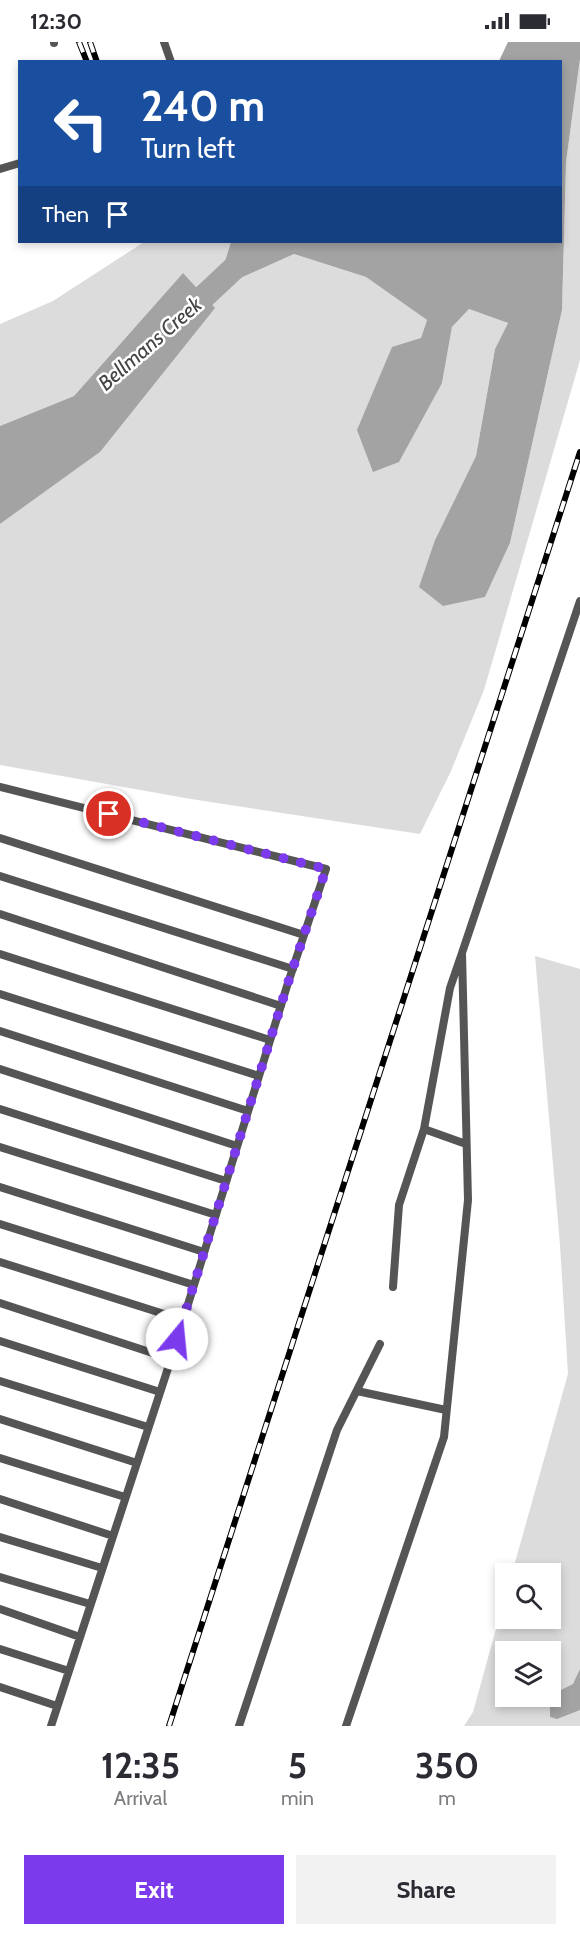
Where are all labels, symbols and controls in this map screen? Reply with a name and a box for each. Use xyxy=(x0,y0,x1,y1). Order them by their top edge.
text: 12:30 xyxy=(30,8,82,35)
text: 240 m xyxy=(141,80,265,132)
icon: left xyxy=(42,84,120,162)
text: Turn left xyxy=(141,132,235,165)
icon: arrive xyxy=(101,198,134,231)
text: Then xyxy=(42,201,89,228)
water label: Bellmans Creek xyxy=(93,291,207,395)
pin xyxy=(83,788,134,839)
icon: arrive xyxy=(92,797,125,830)
position arrow xyxy=(145,1307,209,1371)
map controls xyxy=(495,1563,561,1707)
button: search xyxy=(495,1563,561,1629)
button: layers xyxy=(495,1641,561,1707)
text: 12:35 xyxy=(101,1743,180,1787)
text: 5 xyxy=(288,1743,307,1787)
text: 350 xyxy=(415,1743,479,1787)
text: Arrival xyxy=(114,1786,167,1810)
text: min xyxy=(281,1786,314,1810)
text: m xyxy=(438,1786,456,1810)
button: Exit xyxy=(24,1855,284,1924)
button: Share xyxy=(296,1855,556,1924)

